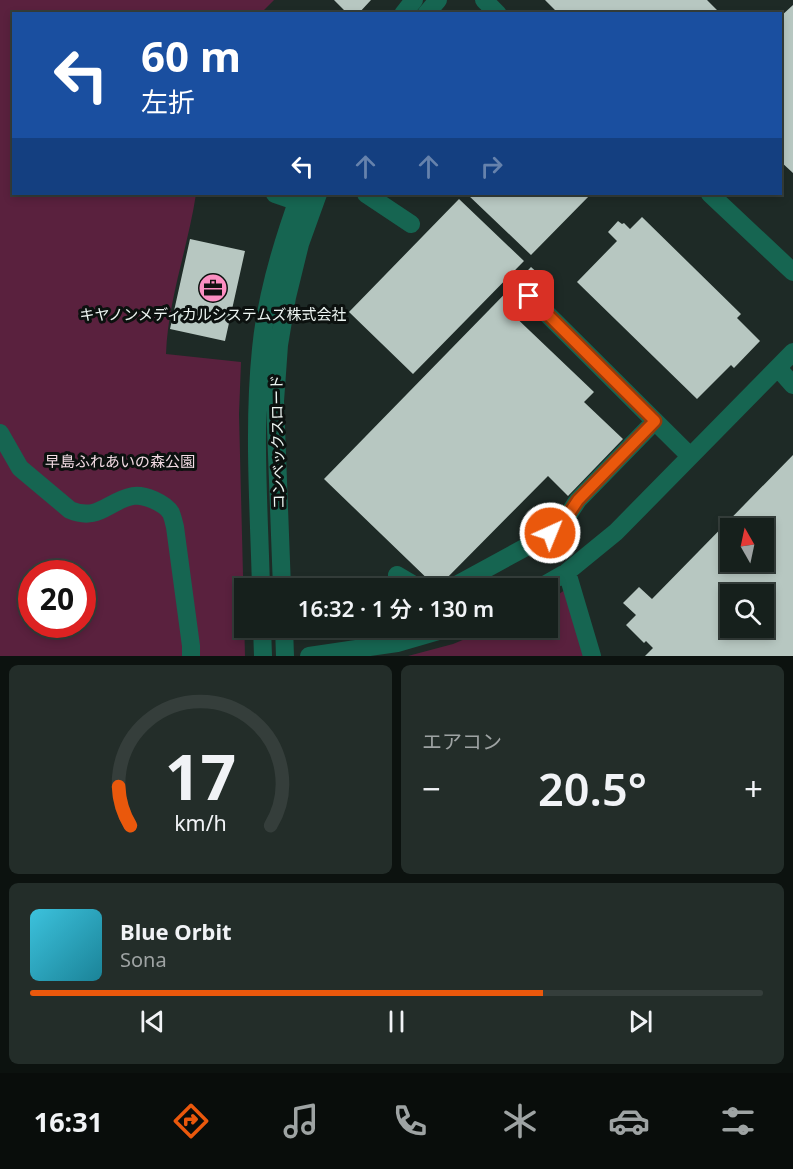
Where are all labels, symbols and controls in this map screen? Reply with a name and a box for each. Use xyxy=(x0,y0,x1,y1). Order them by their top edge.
text: 60 m xyxy=(141,27,241,84)
icon: left xyxy=(42,36,120,114)
text: 左折 xyxy=(141,83,195,120)
icon: left xyxy=(286,150,319,183)
icon: ahead xyxy=(349,150,382,183)
icon: ahead xyxy=(412,150,445,183)
icon: right xyxy=(475,150,508,183)
pin xyxy=(503,270,554,321)
office icon: キヤノンメディカルシステムズ株式会社 xyxy=(197,272,229,304)
icon: arrive xyxy=(512,279,545,312)
place label: キヤノンメディカルシステムズ株式会社 xyxy=(80,304,346,324)
street label: コンベックスロード xyxy=(266,375,288,509)
park label: 早島ふれあいの森公園 xyxy=(45,451,195,471)
position arrow xyxy=(518,501,582,565)
north arrow xyxy=(720,518,774,572)
map controls xyxy=(720,518,774,638)
speed limit sign: 20 xyxy=(18,560,96,638)
button: search xyxy=(720,584,774,638)
text: 16:32 · 1 分 · 130 m xyxy=(298,593,494,623)
text: エアコン xyxy=(422,728,502,755)
text: 17 xyxy=(165,733,236,818)
text: 20.5° xyxy=(538,758,647,819)
text: − xyxy=(422,766,441,811)
text: + xyxy=(744,766,763,811)
text: km/h xyxy=(174,809,227,838)
text: Blue Orbit xyxy=(120,916,232,946)
text: Sona xyxy=(120,946,167,973)
icon: previous xyxy=(136,1005,169,1038)
icon: pause xyxy=(380,1005,413,1038)
icon: next xyxy=(624,1005,657,1038)
icon: directions xyxy=(170,1100,212,1142)
icon: music xyxy=(280,1100,322,1142)
icon: phone xyxy=(389,1100,431,1142)
icon: climate xyxy=(499,1100,541,1142)
icon: car xyxy=(608,1100,650,1142)
icon: filters xyxy=(717,1100,759,1142)
text: 16:31 xyxy=(34,1103,103,1140)

